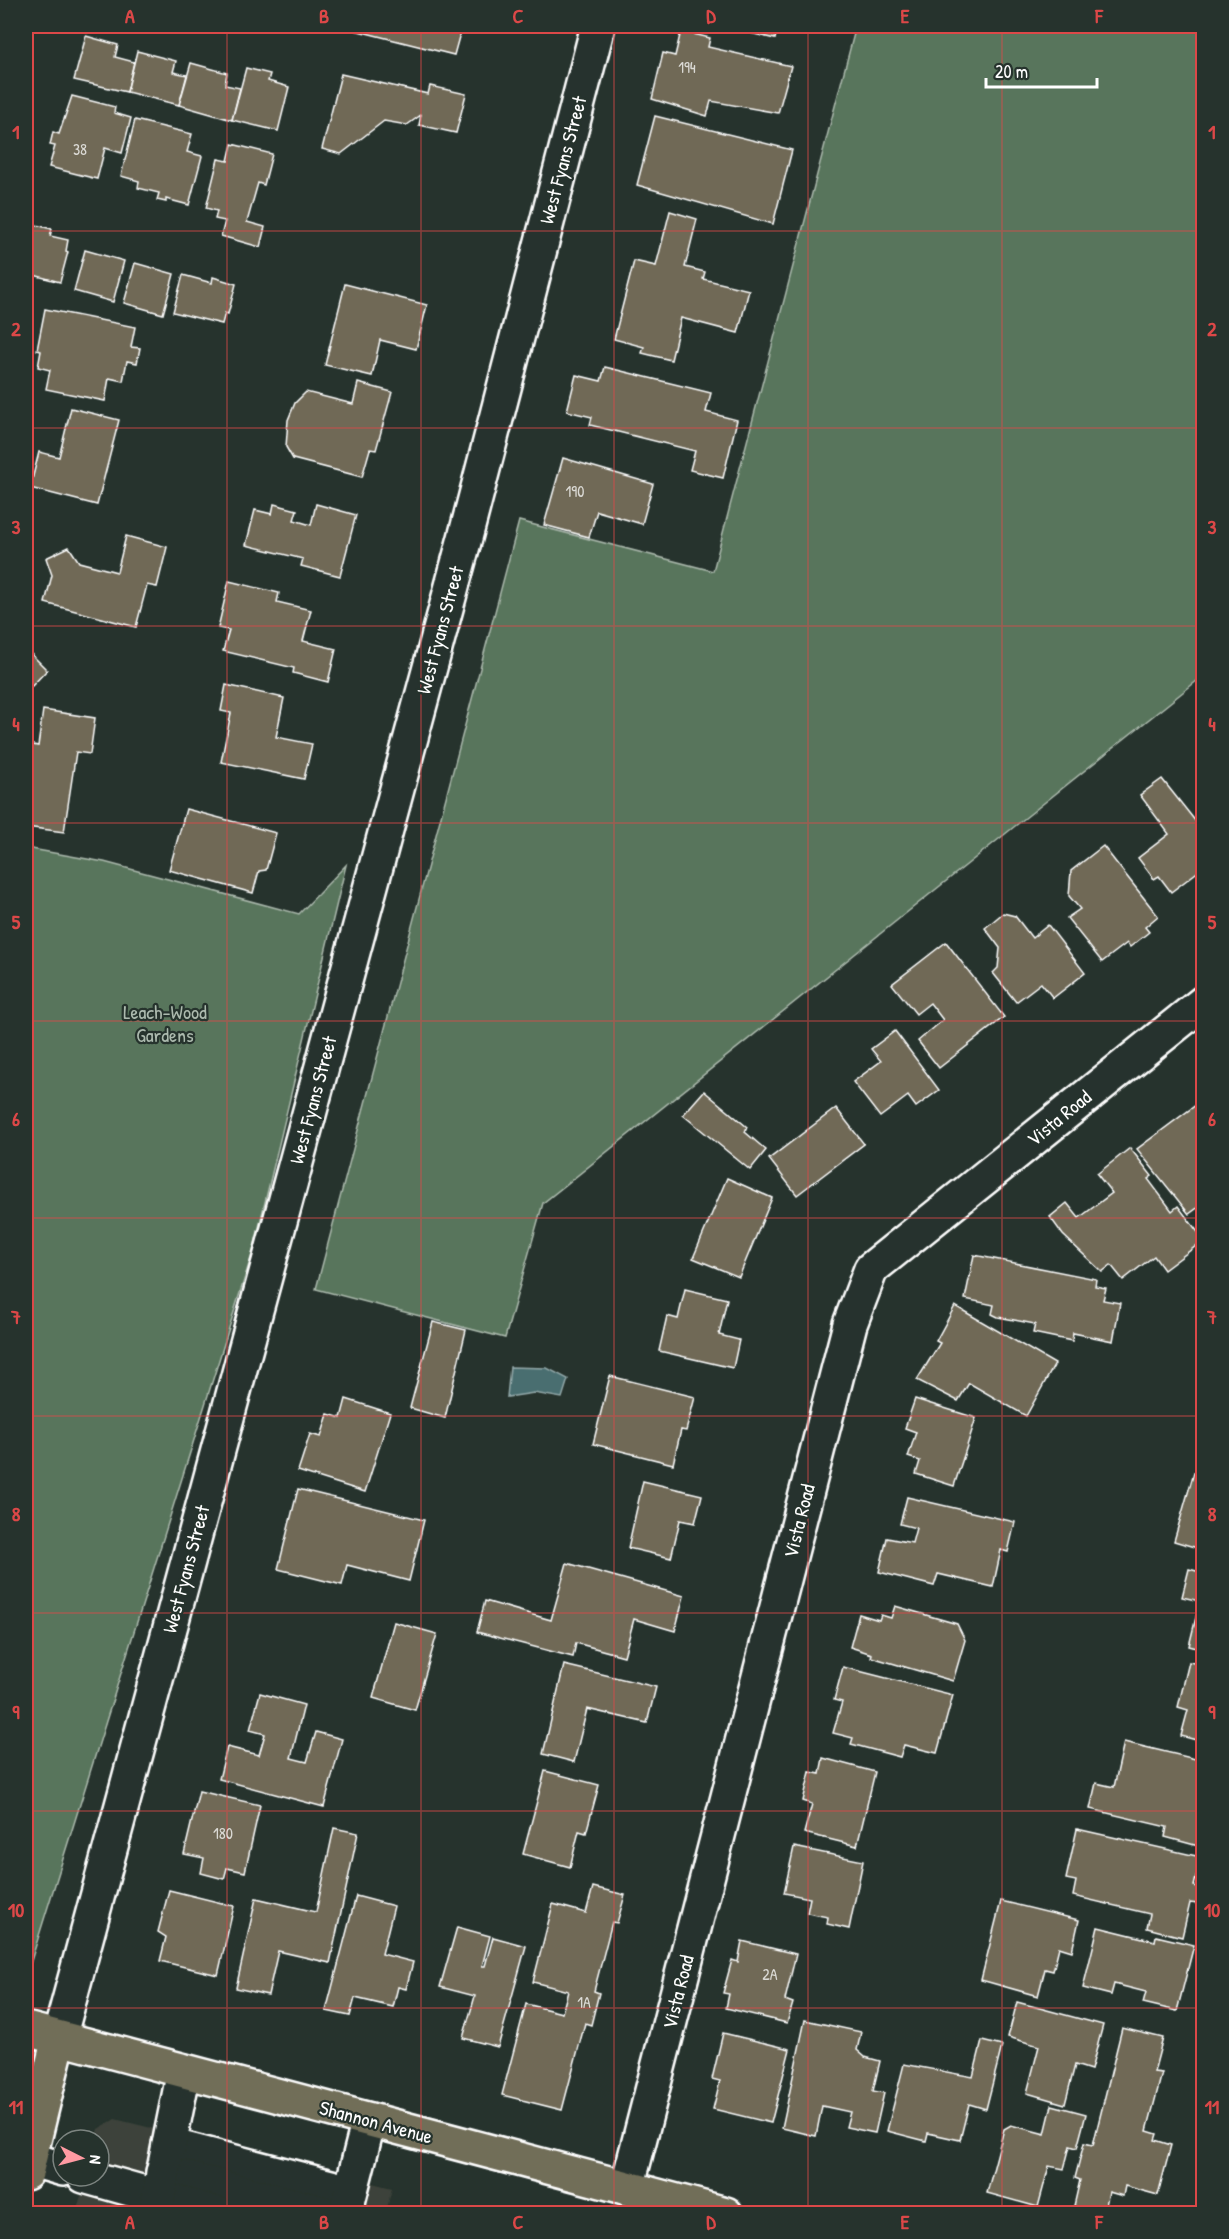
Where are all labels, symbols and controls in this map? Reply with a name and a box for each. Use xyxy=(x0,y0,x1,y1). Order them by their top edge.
text: A xyxy=(125,2,135,29)
text: B xyxy=(319,2,329,29)
text: C xyxy=(513,2,524,29)
text: D xyxy=(706,2,716,29)
text: E xyxy=(901,2,910,29)
text: F xyxy=(1094,2,1104,29)
scale bar xyxy=(986,51,1097,89)
house number: 194 xyxy=(678,56,696,78)
text: 20 m xyxy=(995,59,1028,84)
street label: West Fyans Street xyxy=(533,92,593,227)
text: 1 xyxy=(12,118,20,145)
text: 1 xyxy=(1208,118,1216,145)
house number: 38 xyxy=(73,138,87,160)
text: 2 xyxy=(11,315,21,342)
text: 2 xyxy=(1207,315,1217,342)
house number: 190 xyxy=(566,480,584,502)
text: 3 xyxy=(12,513,21,540)
text: 3 xyxy=(1208,513,1217,540)
street label: West Fyans Street xyxy=(410,562,470,697)
text: 4 xyxy=(12,710,20,737)
text: 4 xyxy=(1208,710,1216,737)
text: 5 xyxy=(12,908,21,935)
text: 5 xyxy=(1208,908,1217,935)
park label: Leach-Wood Gardens xyxy=(123,998,207,1048)
street label: West Fyans Street xyxy=(283,1032,343,1167)
street label: Vista Road xyxy=(1021,1083,1097,1152)
text: 6 xyxy=(12,1105,20,1132)
text: 6 xyxy=(1208,1105,1216,1132)
text: 7 xyxy=(10,1303,21,1330)
text: 7 xyxy=(1206,1303,1217,1330)
street label: Vista Road xyxy=(776,1481,821,1561)
text: 8 xyxy=(12,1500,21,1527)
text: 8 xyxy=(1208,1500,1217,1527)
street label: West Fyans Street xyxy=(156,1501,216,1636)
text: 9 xyxy=(12,1698,20,1725)
text: 9 xyxy=(1208,1698,1216,1725)
house number: 180 xyxy=(213,1822,233,1844)
text: 10 xyxy=(8,1896,24,1923)
text: 10 xyxy=(1204,1896,1220,1923)
street label: Vista Road xyxy=(655,1952,700,2032)
house number: 2A xyxy=(762,1963,778,1985)
house number: 1A xyxy=(577,1991,591,2013)
text: 11 xyxy=(9,2093,23,2120)
street label: Shannon Avenue xyxy=(317,2093,436,2150)
text: 11 xyxy=(1205,2093,1219,2120)
north arrow xyxy=(51,2128,111,2188)
text: N xyxy=(84,2154,107,2165)
text: A xyxy=(125,2208,135,2235)
text: B xyxy=(319,2208,329,2235)
text: C xyxy=(513,2208,524,2235)
text: D xyxy=(706,2208,716,2235)
text: E xyxy=(901,2208,910,2235)
text: F xyxy=(1094,2208,1104,2235)

